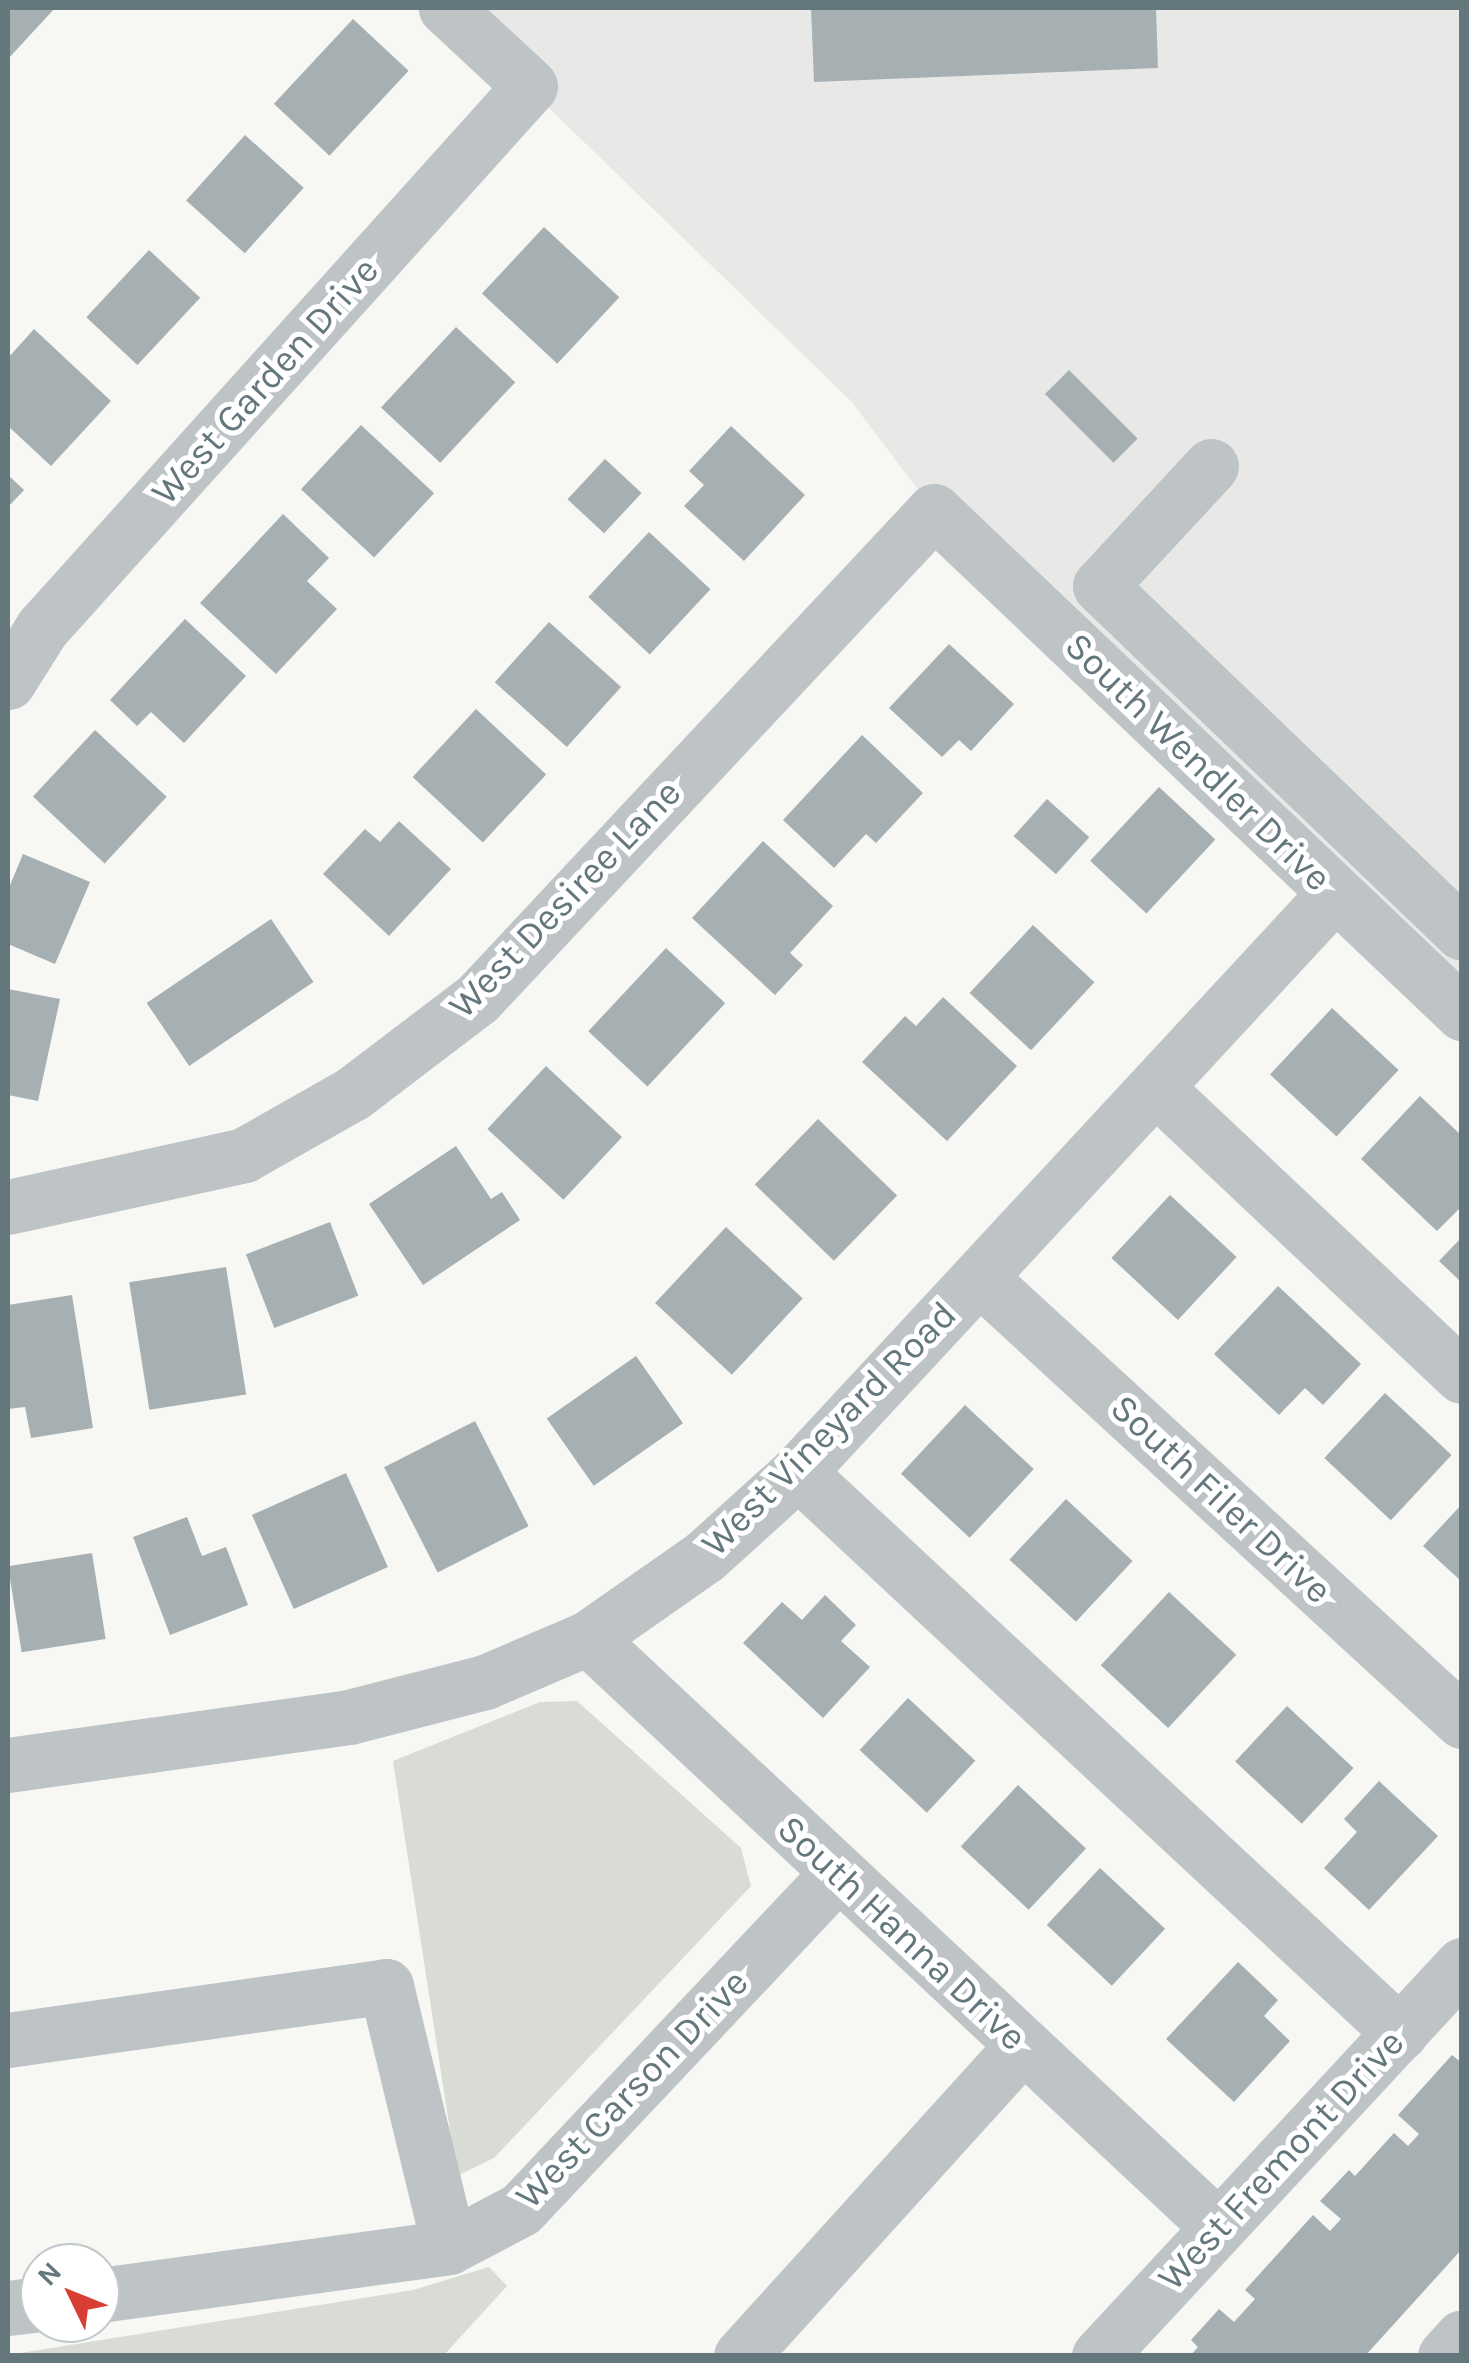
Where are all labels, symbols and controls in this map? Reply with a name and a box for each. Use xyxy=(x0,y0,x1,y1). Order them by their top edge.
street label: West Garden Drive xyxy=(142,248,388,514)
street label: South Wendler Drive xyxy=(1055,623,1341,901)
street label: West Desiree Lane xyxy=(439,770,691,1028)
street label: West Vineyard Road xyxy=(692,1292,966,1566)
street label: South Filer Drive xyxy=(1101,1385,1341,1613)
street label: South Hanna Drive xyxy=(768,1806,1036,2060)
street label: West Carson Drive xyxy=(506,1960,758,2218)
street label: West Fremont Drive xyxy=(1148,2020,1414,2300)
north arrow xyxy=(20,2243,120,2343)
text: N xyxy=(30,2255,68,2292)

